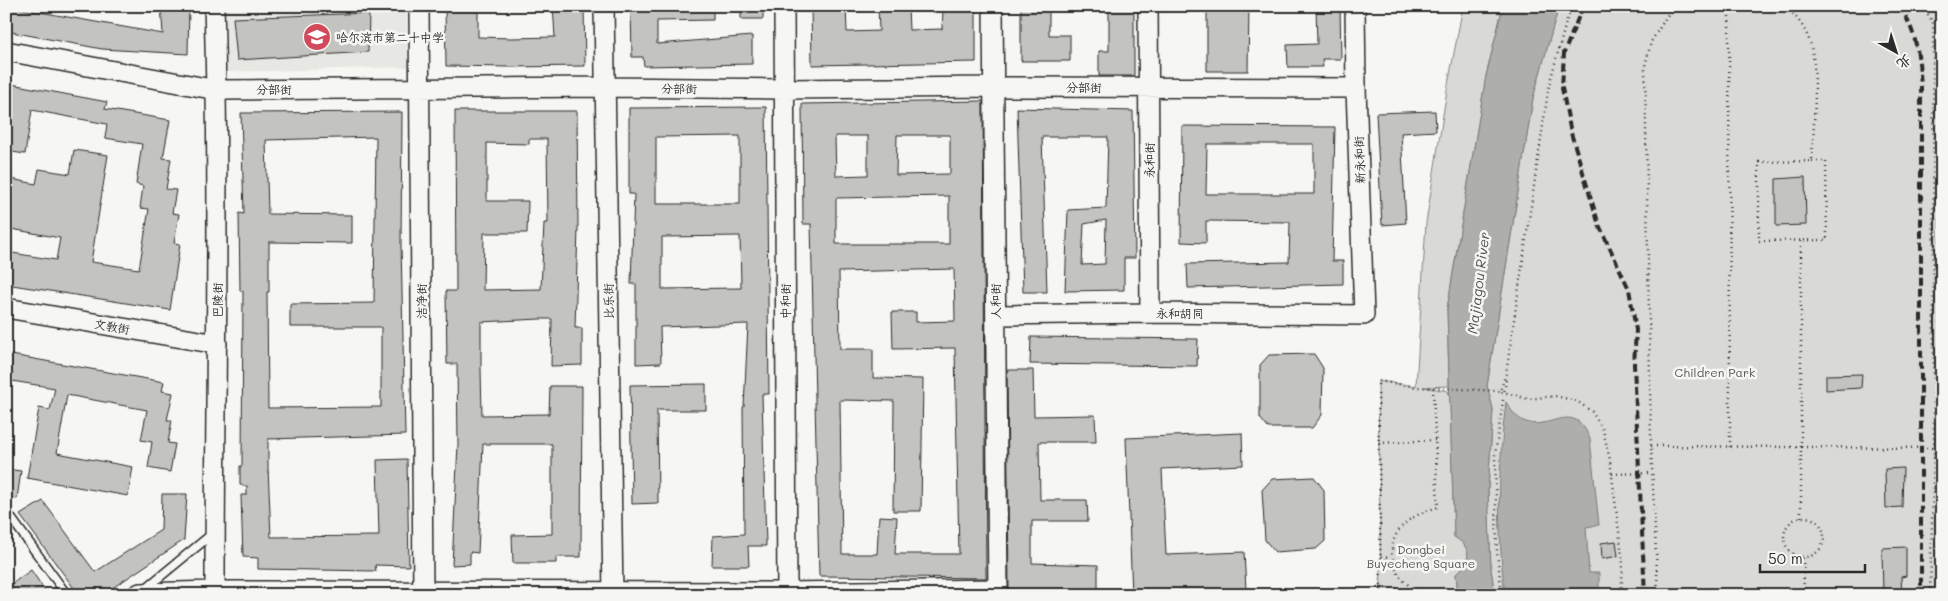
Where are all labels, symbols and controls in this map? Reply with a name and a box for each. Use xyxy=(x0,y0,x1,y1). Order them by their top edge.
school or university icon: 哈尔滨市第二十中学 xyxy=(302,22,332,52)
north arrow xyxy=(1870,28,1920,78)
place label: 哈尔滨市第二十中学 xyxy=(336,29,444,45)
text: 北 xyxy=(1893,51,1916,74)
street label: 分部街 xyxy=(1066,79,1102,95)
street label: 分部街 xyxy=(661,80,697,96)
street label: 分部街 xyxy=(256,81,292,97)
street label: 新永和街 xyxy=(1350,136,1368,184)
street label: 永和街 xyxy=(1141,142,1157,178)
water label: Majiagou River xyxy=(1462,231,1494,335)
street label: 巴陵街 xyxy=(209,282,225,318)
street label: 洁净街 xyxy=(413,283,429,319)
street label: 比乐街 xyxy=(600,283,616,319)
street label: 中和街 xyxy=(777,283,793,319)
street label: 人和街 xyxy=(987,283,1003,319)
street label: 永和胡同 xyxy=(1156,305,1204,321)
street label: 文教街 xyxy=(93,315,131,337)
park label: Children Park xyxy=(1675,364,1755,380)
park label: Dongbei Buyecheng Square xyxy=(1367,541,1475,571)
scale bar xyxy=(1760,541,1866,573)
text: 50 m xyxy=(1768,548,1803,568)

